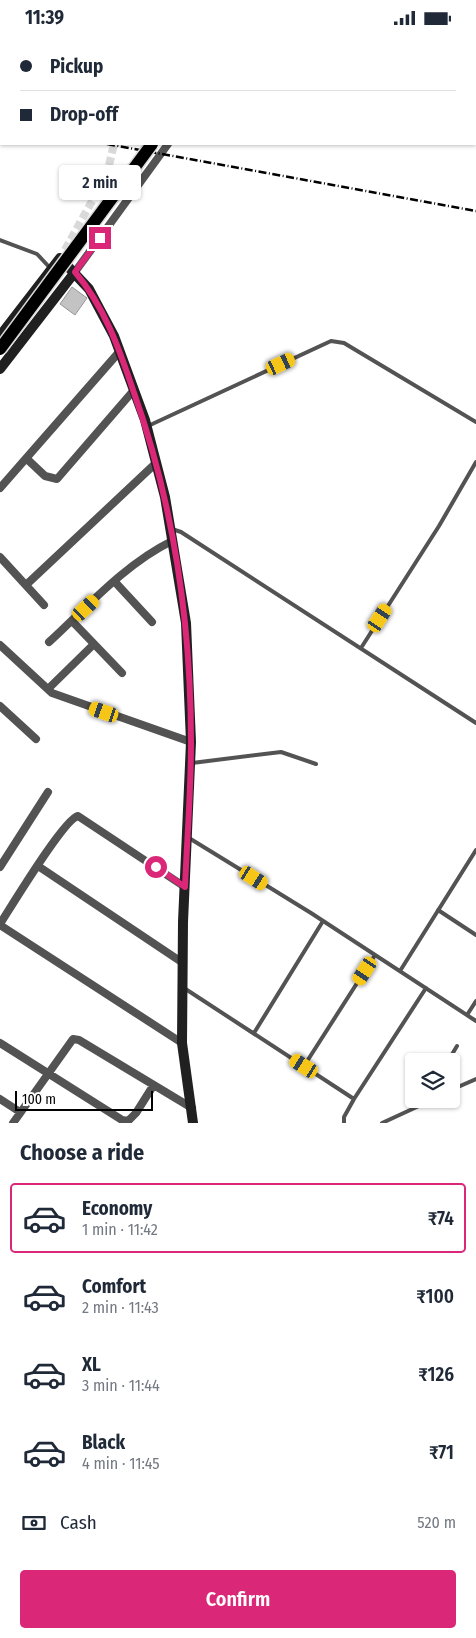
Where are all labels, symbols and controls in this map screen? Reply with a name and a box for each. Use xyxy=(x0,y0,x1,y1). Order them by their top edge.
text: 11:39 xyxy=(25,6,64,29)
text: Pickup xyxy=(50,55,103,78)
text: Drop-off xyxy=(50,103,118,126)
callout: 2 min xyxy=(59,165,141,201)
text: 2 min xyxy=(82,173,118,192)
route end xyxy=(89,227,111,249)
car xyxy=(264,351,297,377)
car xyxy=(69,592,102,624)
car xyxy=(365,601,394,635)
car xyxy=(87,700,120,724)
route start xyxy=(145,856,167,878)
car xyxy=(237,864,270,892)
car xyxy=(350,954,379,988)
car xyxy=(287,1052,320,1080)
map controls xyxy=(405,1053,460,1108)
button: layers xyxy=(405,1053,460,1108)
scale bar xyxy=(15,1088,152,1111)
text: 100 m xyxy=(22,1091,56,1108)
text: Choose a ride xyxy=(20,1139,144,1166)
icon: car xyxy=(22,1196,67,1241)
text: Economy xyxy=(82,1197,152,1220)
text: ₹74 xyxy=(428,1207,454,1230)
text: 1 min · 11:42 xyxy=(82,1220,158,1239)
icon: car xyxy=(22,1274,67,1319)
text: Comfort xyxy=(82,1275,146,1298)
text: ₹100 xyxy=(416,1285,454,1308)
text: 2 min · 11:43 xyxy=(82,1298,159,1317)
icon: car xyxy=(22,1352,67,1397)
text: XL xyxy=(82,1353,101,1376)
text: ₹126 xyxy=(418,1363,454,1386)
text: 3 min · 11:44 xyxy=(82,1376,160,1395)
icon: car xyxy=(22,1430,67,1475)
text: Black xyxy=(82,1431,125,1454)
text: ₹71 xyxy=(429,1441,454,1464)
text: 4 min · 11:45 xyxy=(82,1454,160,1473)
icon: cash xyxy=(20,1509,48,1537)
text: Cash xyxy=(60,1511,97,1534)
text: 520 m xyxy=(417,1513,456,1532)
button: Confirm xyxy=(20,1570,456,1628)

